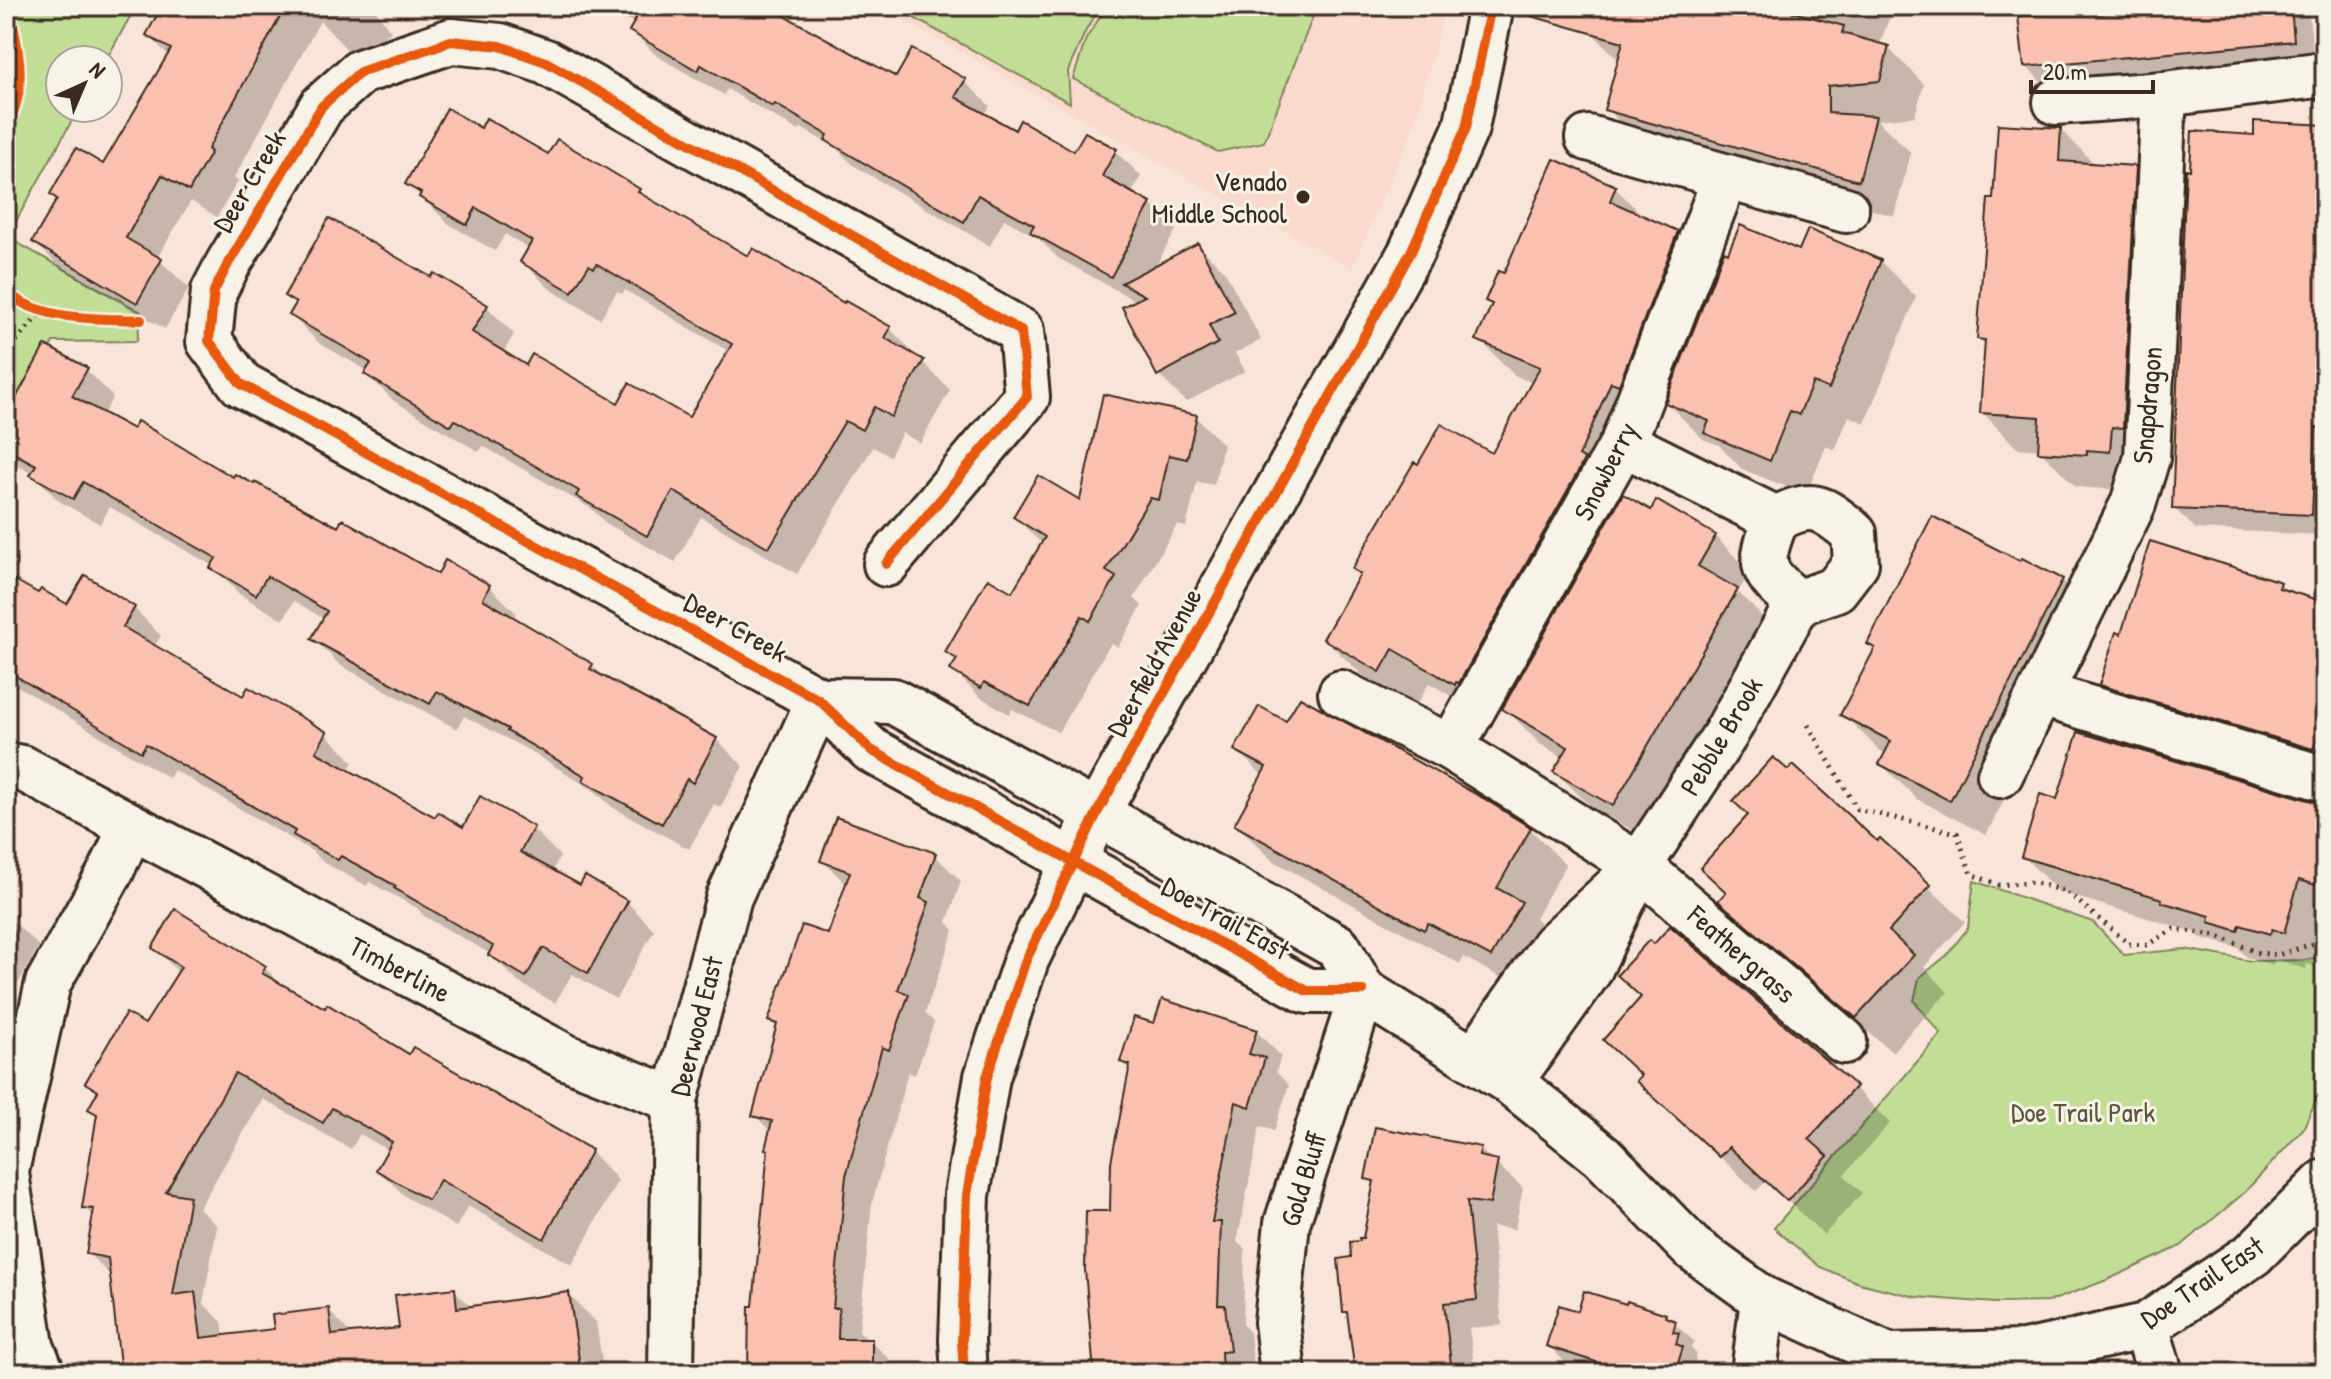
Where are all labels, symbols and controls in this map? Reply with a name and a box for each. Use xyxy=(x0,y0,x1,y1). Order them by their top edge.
north arrow xyxy=(44,44,124,124)
scale bar xyxy=(2031,44,2153,94)
text: N xyxy=(83,55,113,85)
text: 20 m xyxy=(2043,55,2087,87)
street label: Deer Creek xyxy=(204,123,295,239)
place label: Venado Middle School xyxy=(1152,162,1288,232)
marker: Venado Middle School xyxy=(1294,188,1312,206)
street label: Snapdragon xyxy=(2123,345,2171,465)
street label: Snowberry xyxy=(1564,415,1646,527)
street label: Deerfield Avenue xyxy=(1097,581,1211,743)
street label: Deer Creek xyxy=(677,583,795,671)
street label: Pebble Brook xyxy=(1671,669,1771,802)
street label: Doe Trail East xyxy=(1155,867,1297,969)
street label: Feathergrass xyxy=(1679,896,1804,1012)
street label: Timberline xyxy=(343,927,457,1011)
street label: Deerwood East xyxy=(660,952,732,1100)
park label: Doe Trail Park xyxy=(2011,1093,2155,1131)
street label: Gold Bluff xyxy=(1271,1127,1335,1231)
street label: Doe Trail East xyxy=(2133,1227,2271,1337)

